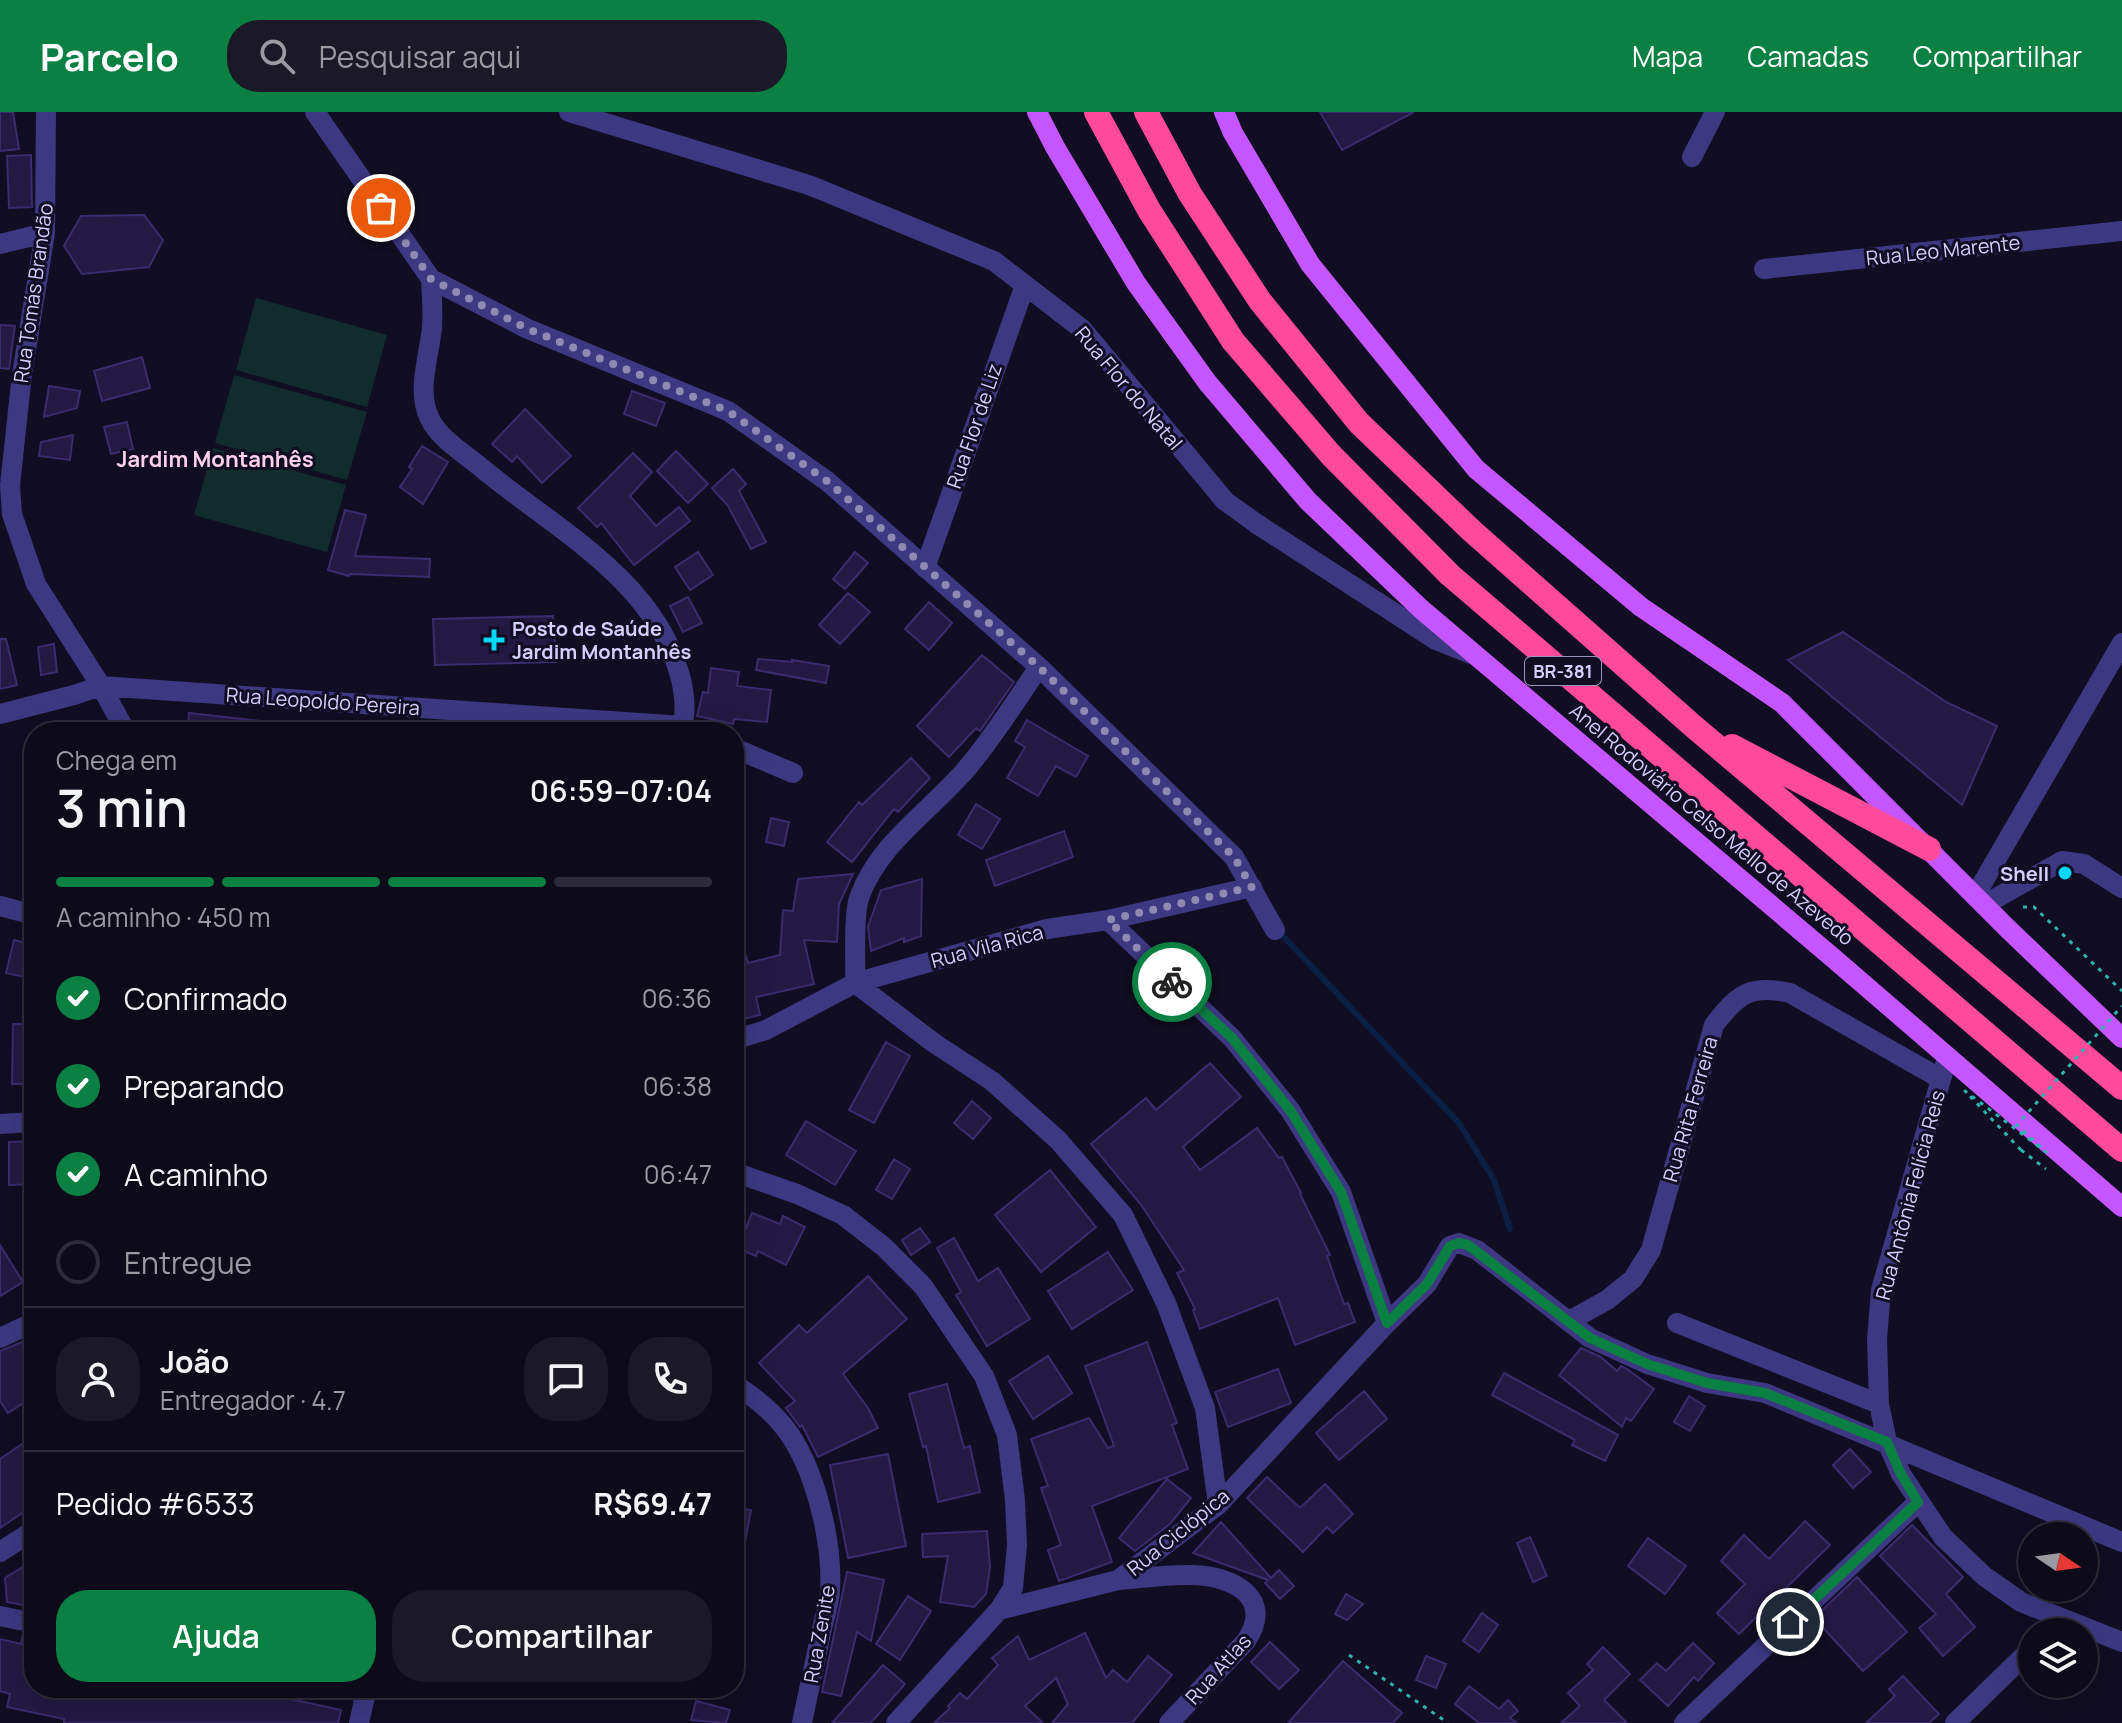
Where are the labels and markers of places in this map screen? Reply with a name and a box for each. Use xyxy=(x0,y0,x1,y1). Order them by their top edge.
pin xyxy=(347,174,415,242)
place label: Posto de Saúde Jardim Montanhês xyxy=(512,615,691,665)
marker: Posto de Saúde Jardim Montanhês xyxy=(483,629,505,651)
place label: Shell xyxy=(2000,860,2049,887)
marker: Shell xyxy=(2056,864,2074,882)
pin xyxy=(1756,1588,1824,1656)

